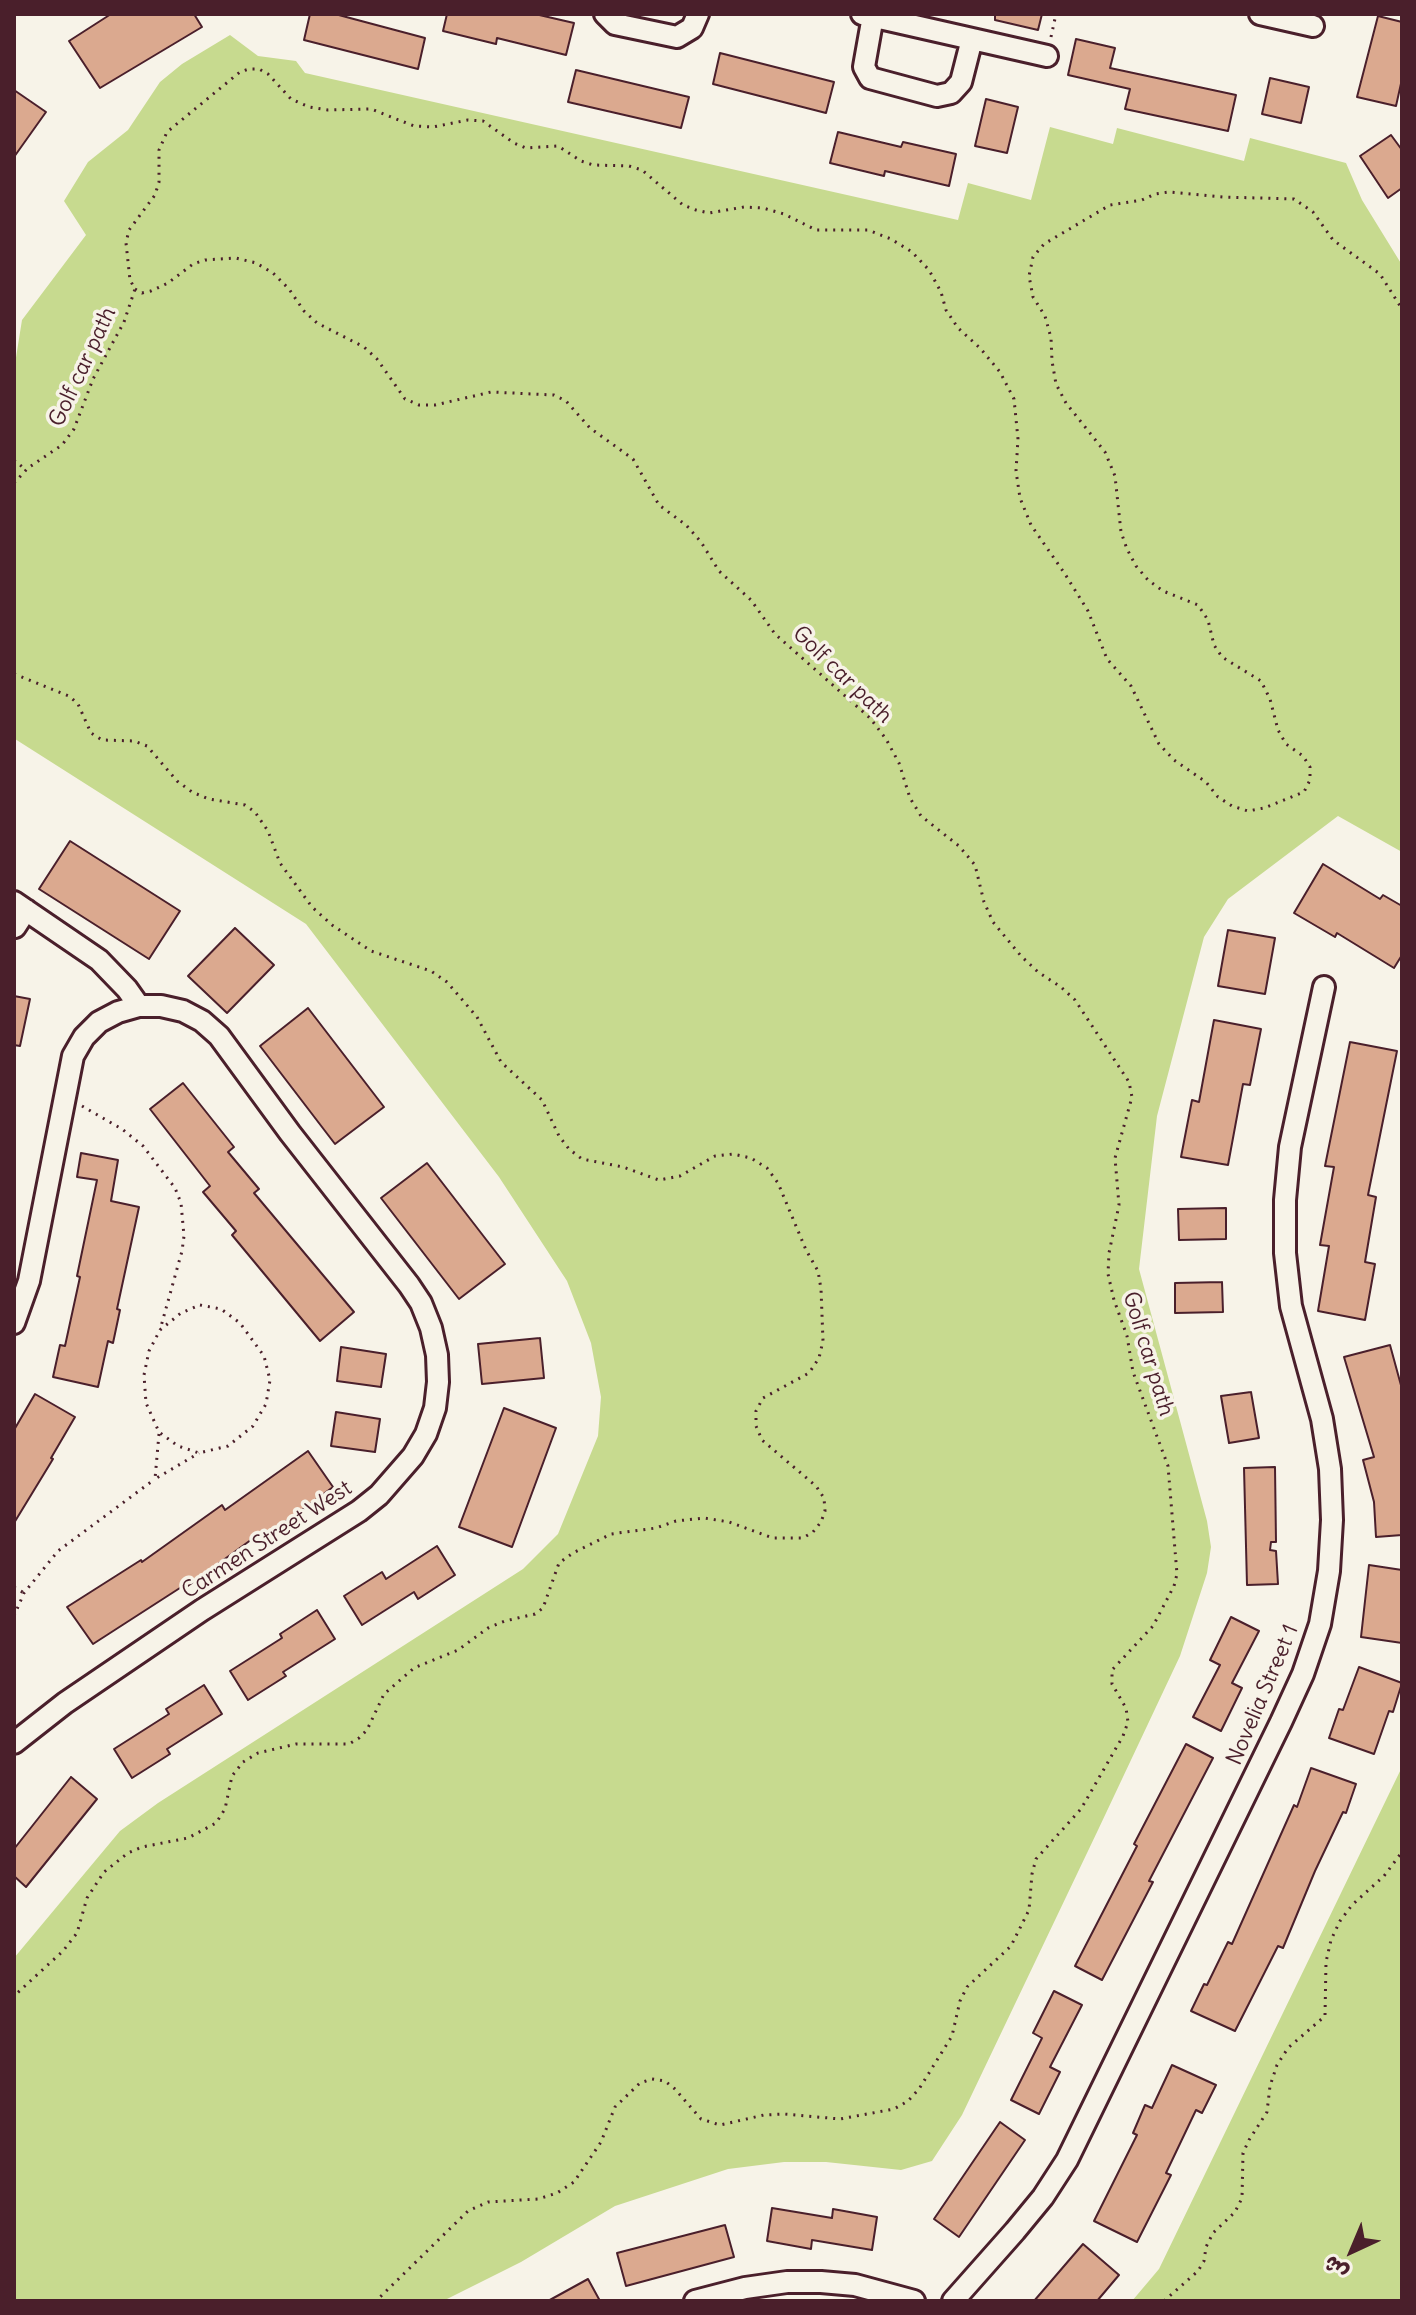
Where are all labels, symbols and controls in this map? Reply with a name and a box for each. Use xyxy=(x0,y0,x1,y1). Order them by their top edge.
street label: Golf car path xyxy=(44,303,122,431)
street label: Golf car path xyxy=(787,621,897,729)
street label: Golf car path xyxy=(1117,1289,1179,1419)
street label: Carmen Street West xyxy=(177,1475,357,1605)
street label: Novelia Street 1 xyxy=(1221,1621,1305,1769)
north arrow xyxy=(1312,2211,1392,2291)
text: ش xyxy=(1317,2250,1354,2287)

